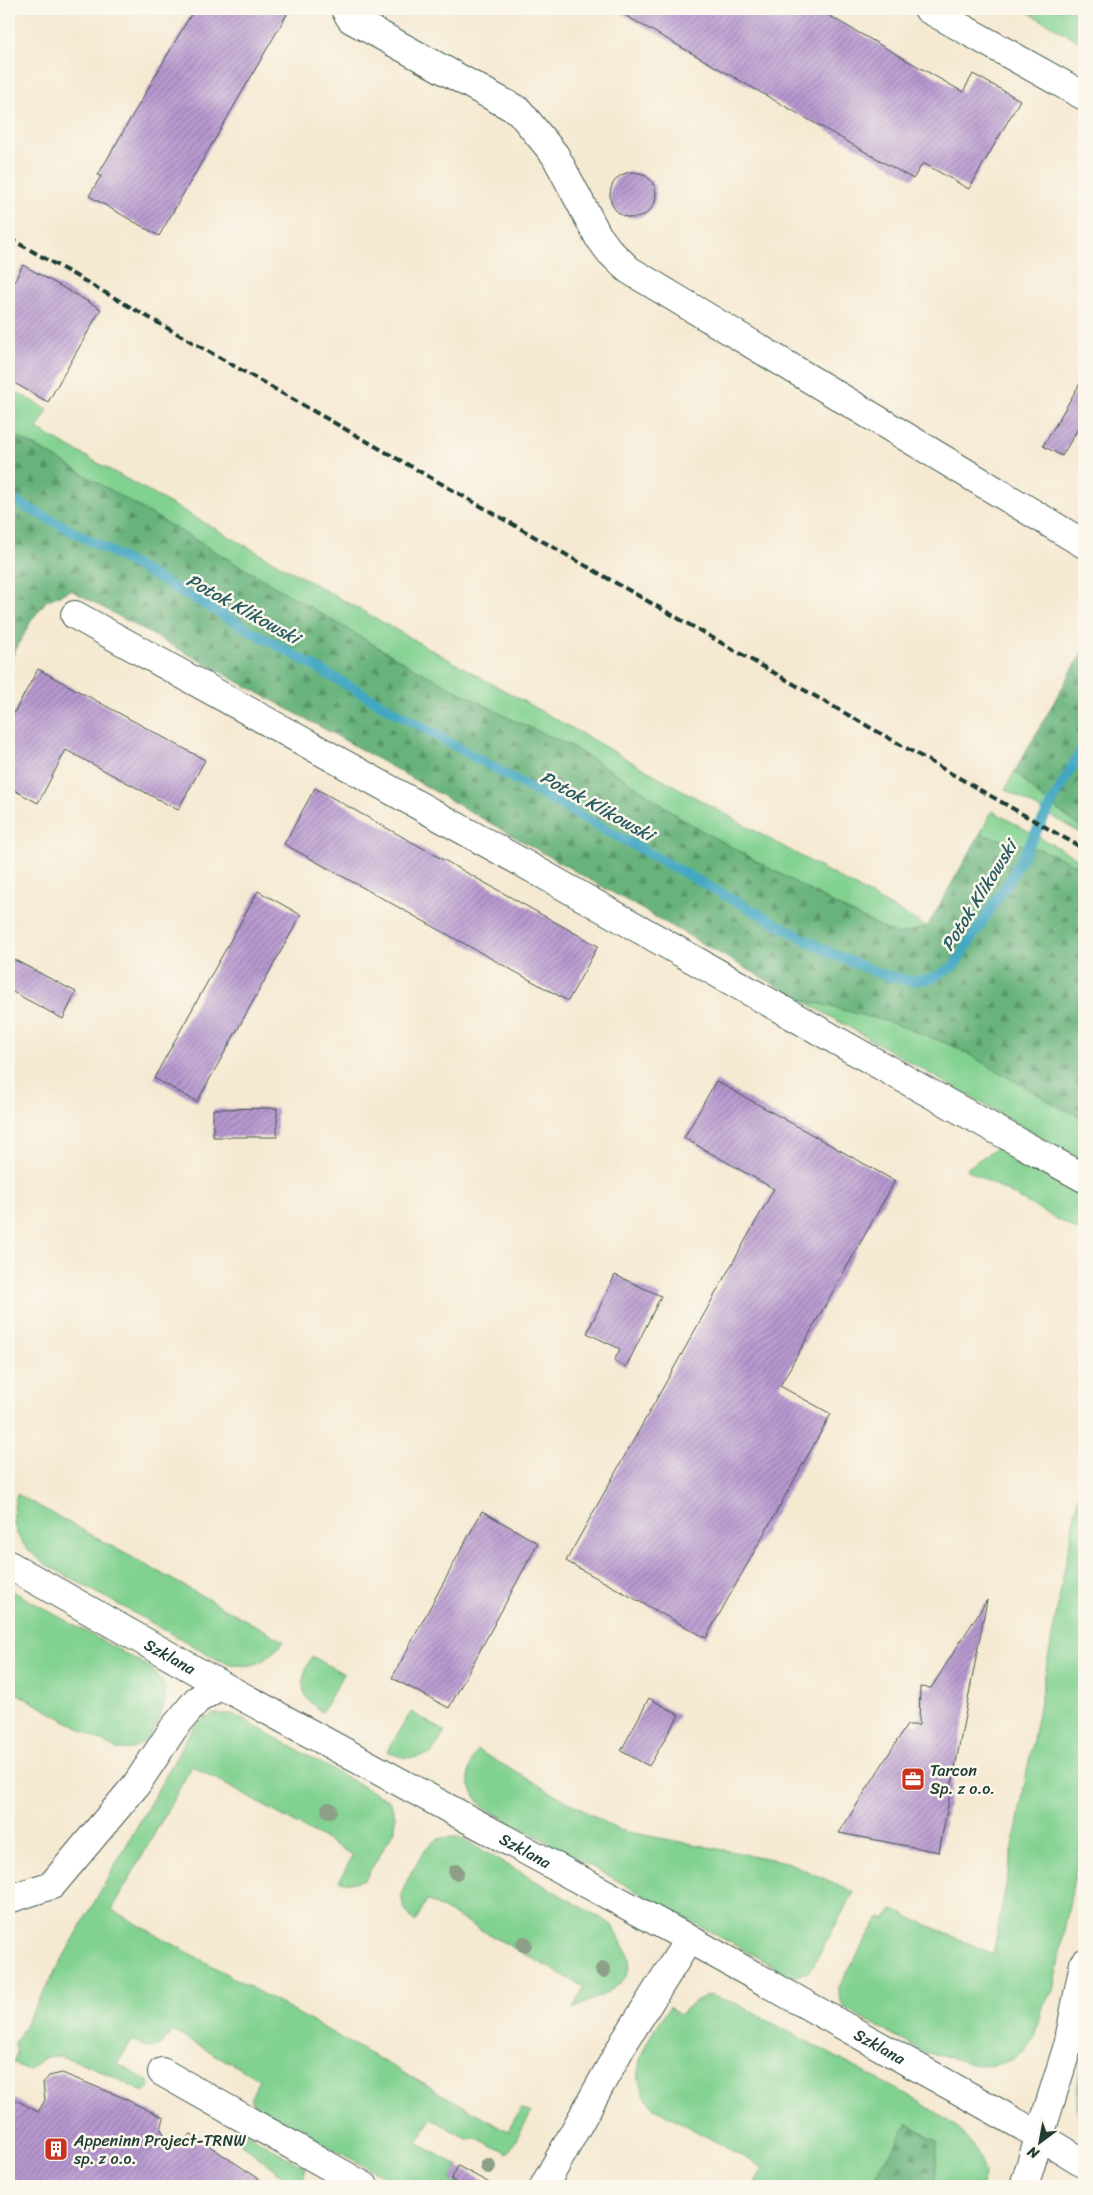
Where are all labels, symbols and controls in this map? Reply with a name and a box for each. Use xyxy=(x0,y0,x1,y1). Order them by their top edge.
water label: Potok Klikowski xyxy=(180,565,309,655)
water label: Potok Klikowski xyxy=(534,762,663,852)
water label: Potok Klikowski xyxy=(932,831,1028,958)
street label: Szklana xyxy=(138,1630,202,1683)
place label: Tarcon Sp. z o.o. xyxy=(930,1756,995,1803)
office icon: Tarcon Sp. z o.o. xyxy=(900,1766,926,1792)
street label: Szklana xyxy=(494,1825,557,1877)
street label: Szklana xyxy=(848,2020,912,2073)
north arrow xyxy=(1016,2118,1066,2168)
place label: Appeninn Project-TRNW sp. z o.o. xyxy=(73,2126,246,2173)
building icon: Appeninn Project-TRNW sp. z o.o. xyxy=(43,2136,69,2162)
text: N xyxy=(1022,2139,1045,2166)

